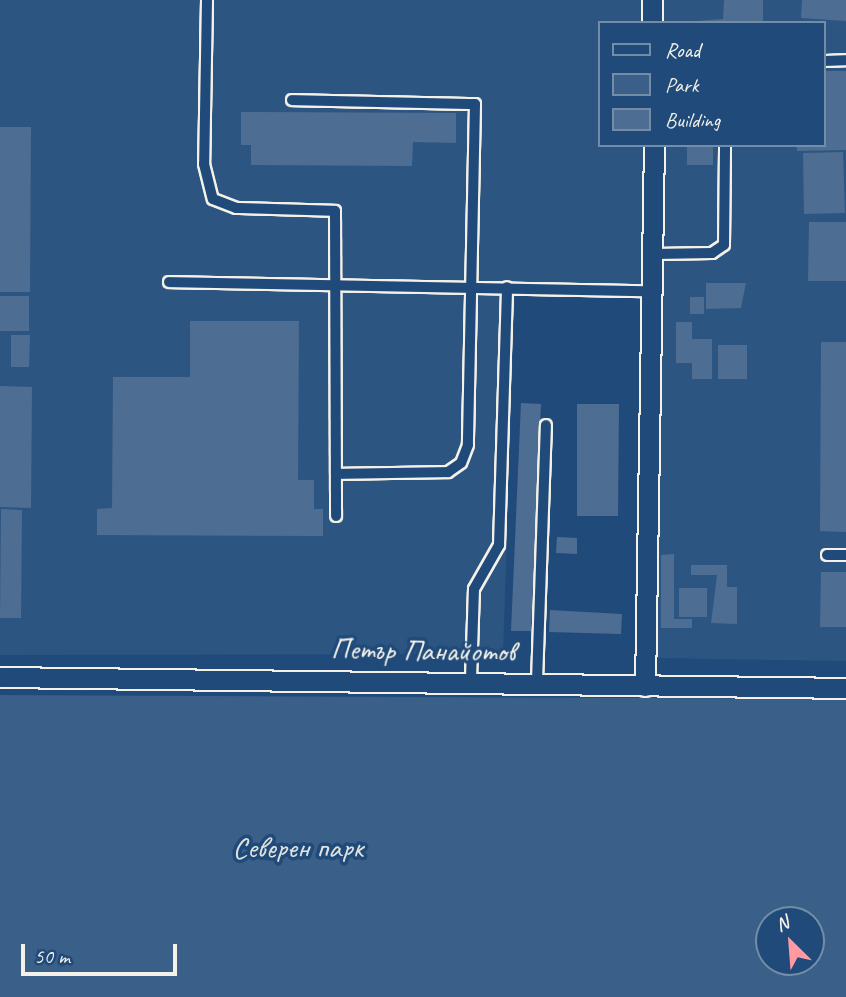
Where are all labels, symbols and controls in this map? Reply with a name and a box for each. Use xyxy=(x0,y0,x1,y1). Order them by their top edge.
legend xyxy=(598,21,825,147)
text: Road xyxy=(665,37,700,63)
text: Park xyxy=(665,72,698,98)
text: Building xyxy=(665,107,720,133)
street label: Петър Панайотов xyxy=(330,630,516,670)
park label: Северен парк xyxy=(233,829,363,865)
north arrow xyxy=(755,906,825,976)
text: N xyxy=(772,910,792,937)
scale bar xyxy=(24,930,180,974)
text: 50 m xyxy=(34,943,70,969)

